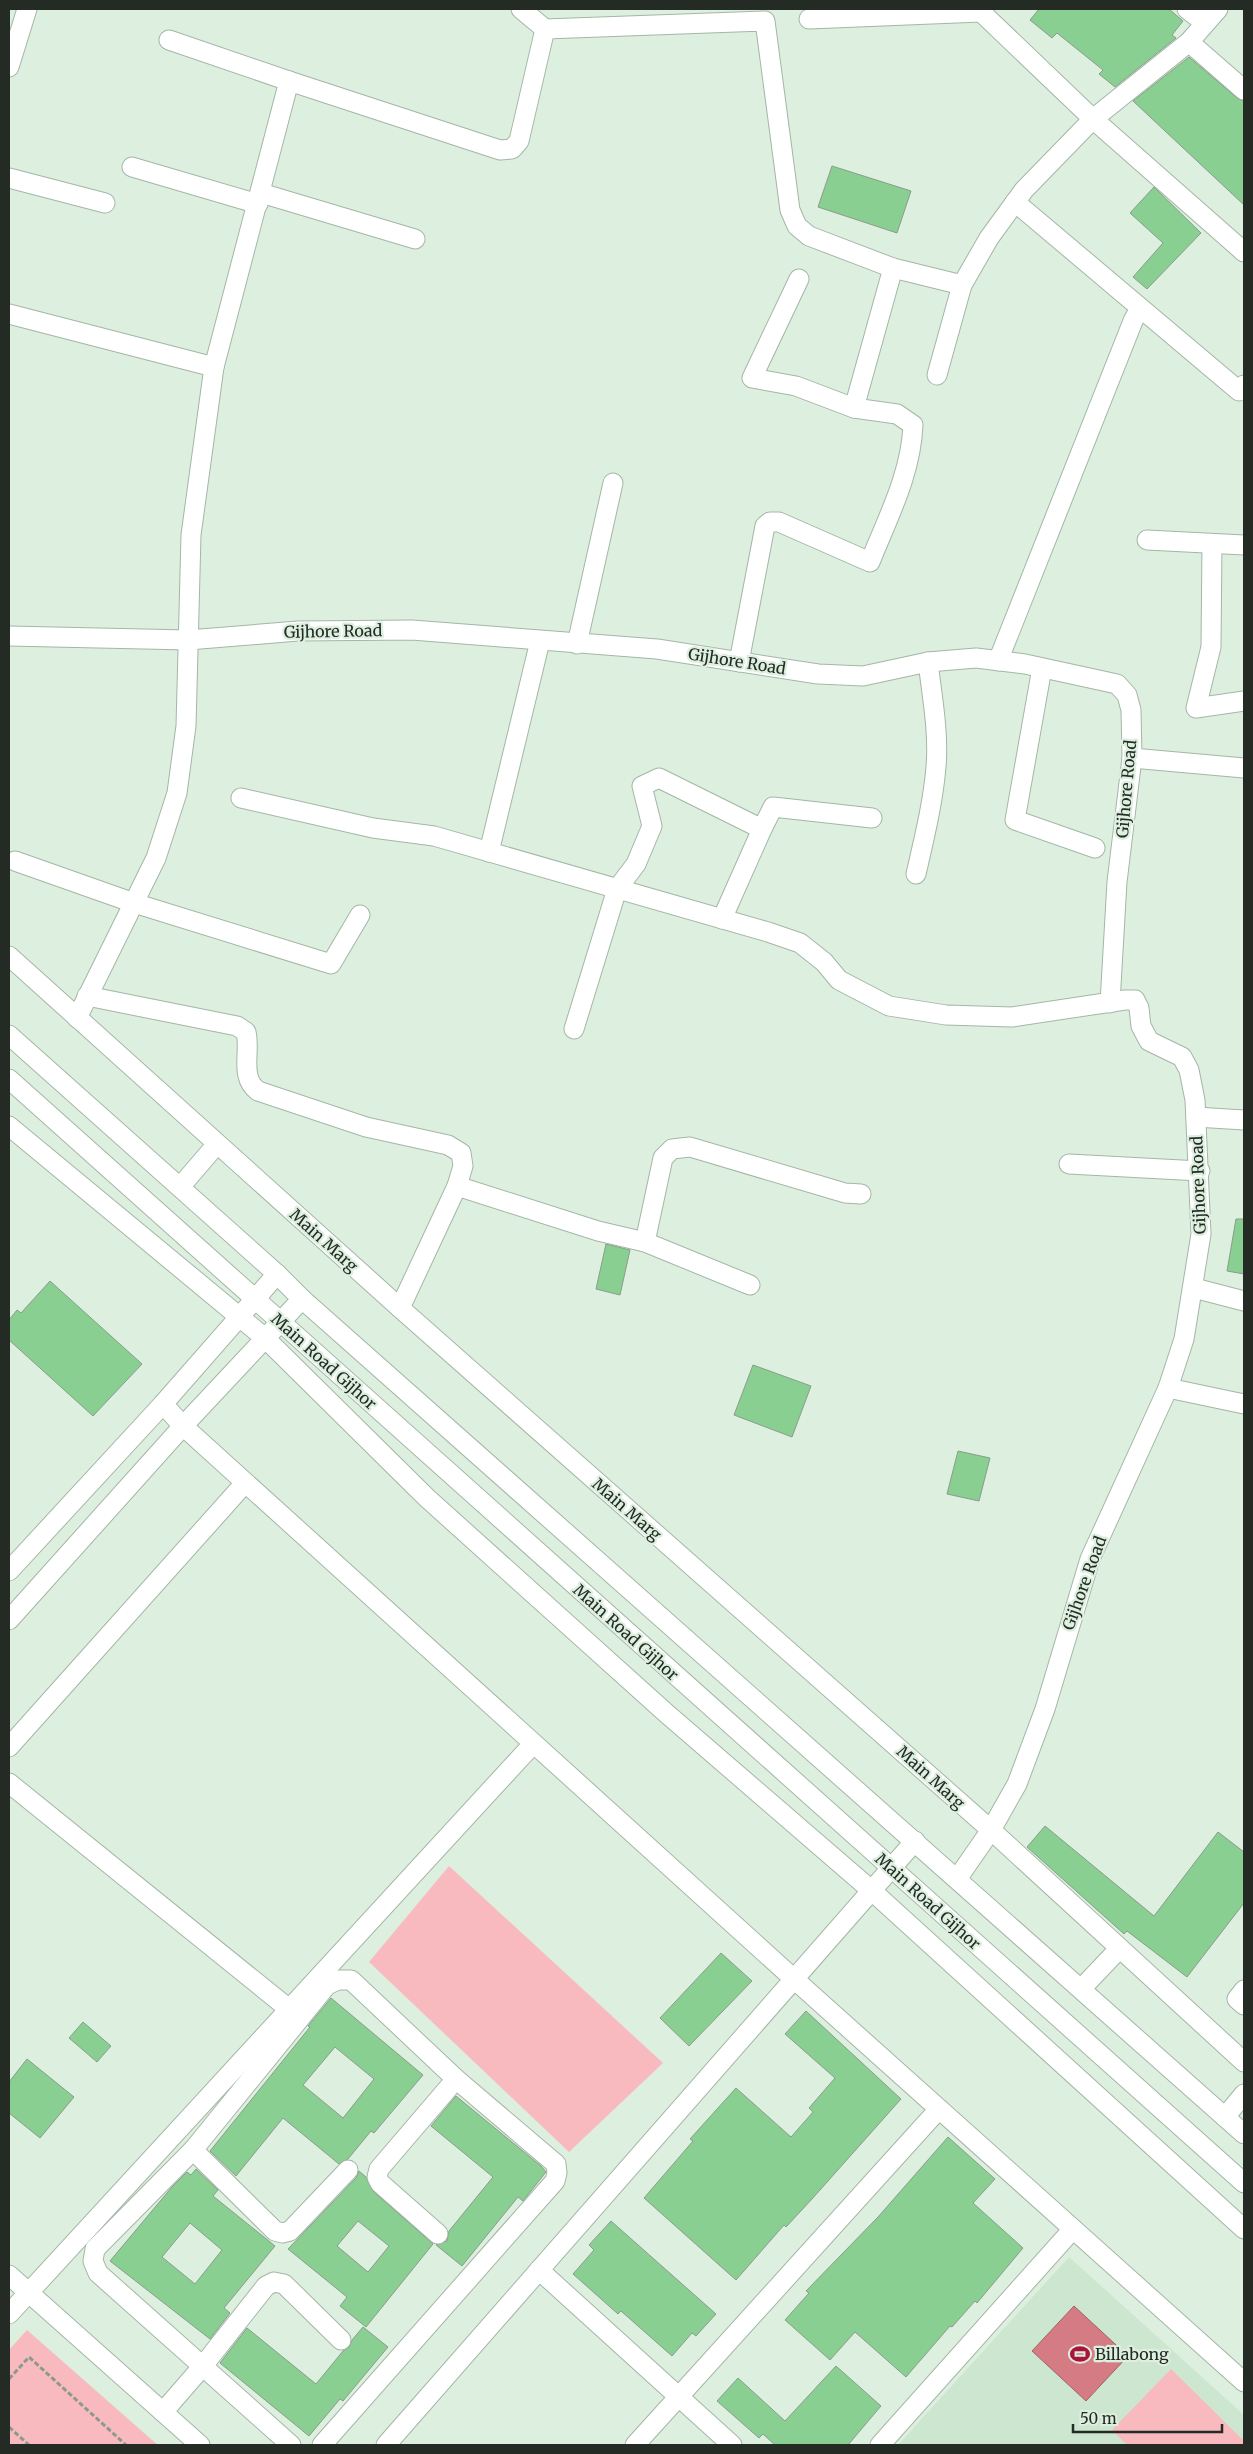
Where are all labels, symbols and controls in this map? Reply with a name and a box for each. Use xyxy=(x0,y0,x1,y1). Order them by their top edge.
street label: Gijhore Road xyxy=(284,620,383,642)
street label: Gijhore Road xyxy=(687,643,788,679)
street label: Gijhore Road xyxy=(1112,739,1140,839)
street label: Gijhore Road xyxy=(1186,1135,1210,1235)
street label: Main Marg xyxy=(286,1204,362,1276)
street label: Main Road Gijhor xyxy=(267,1309,381,1413)
street label: Main Marg xyxy=(588,1474,666,1545)
street label: Gijhore Road xyxy=(1058,1533,1110,1633)
street label: Main Road Gijhor xyxy=(569,1580,683,1684)
street label: Main Marg xyxy=(893,1741,969,1813)
street label: Main Road Gijhor xyxy=(871,1849,985,1953)
sports icon: Billabong xyxy=(1069,2343,1091,2365)
place label: Billabong xyxy=(1095,2344,1169,2364)
scale bar xyxy=(1073,2402,1222,2434)
text: 50 m xyxy=(1080,2409,1117,2428)

